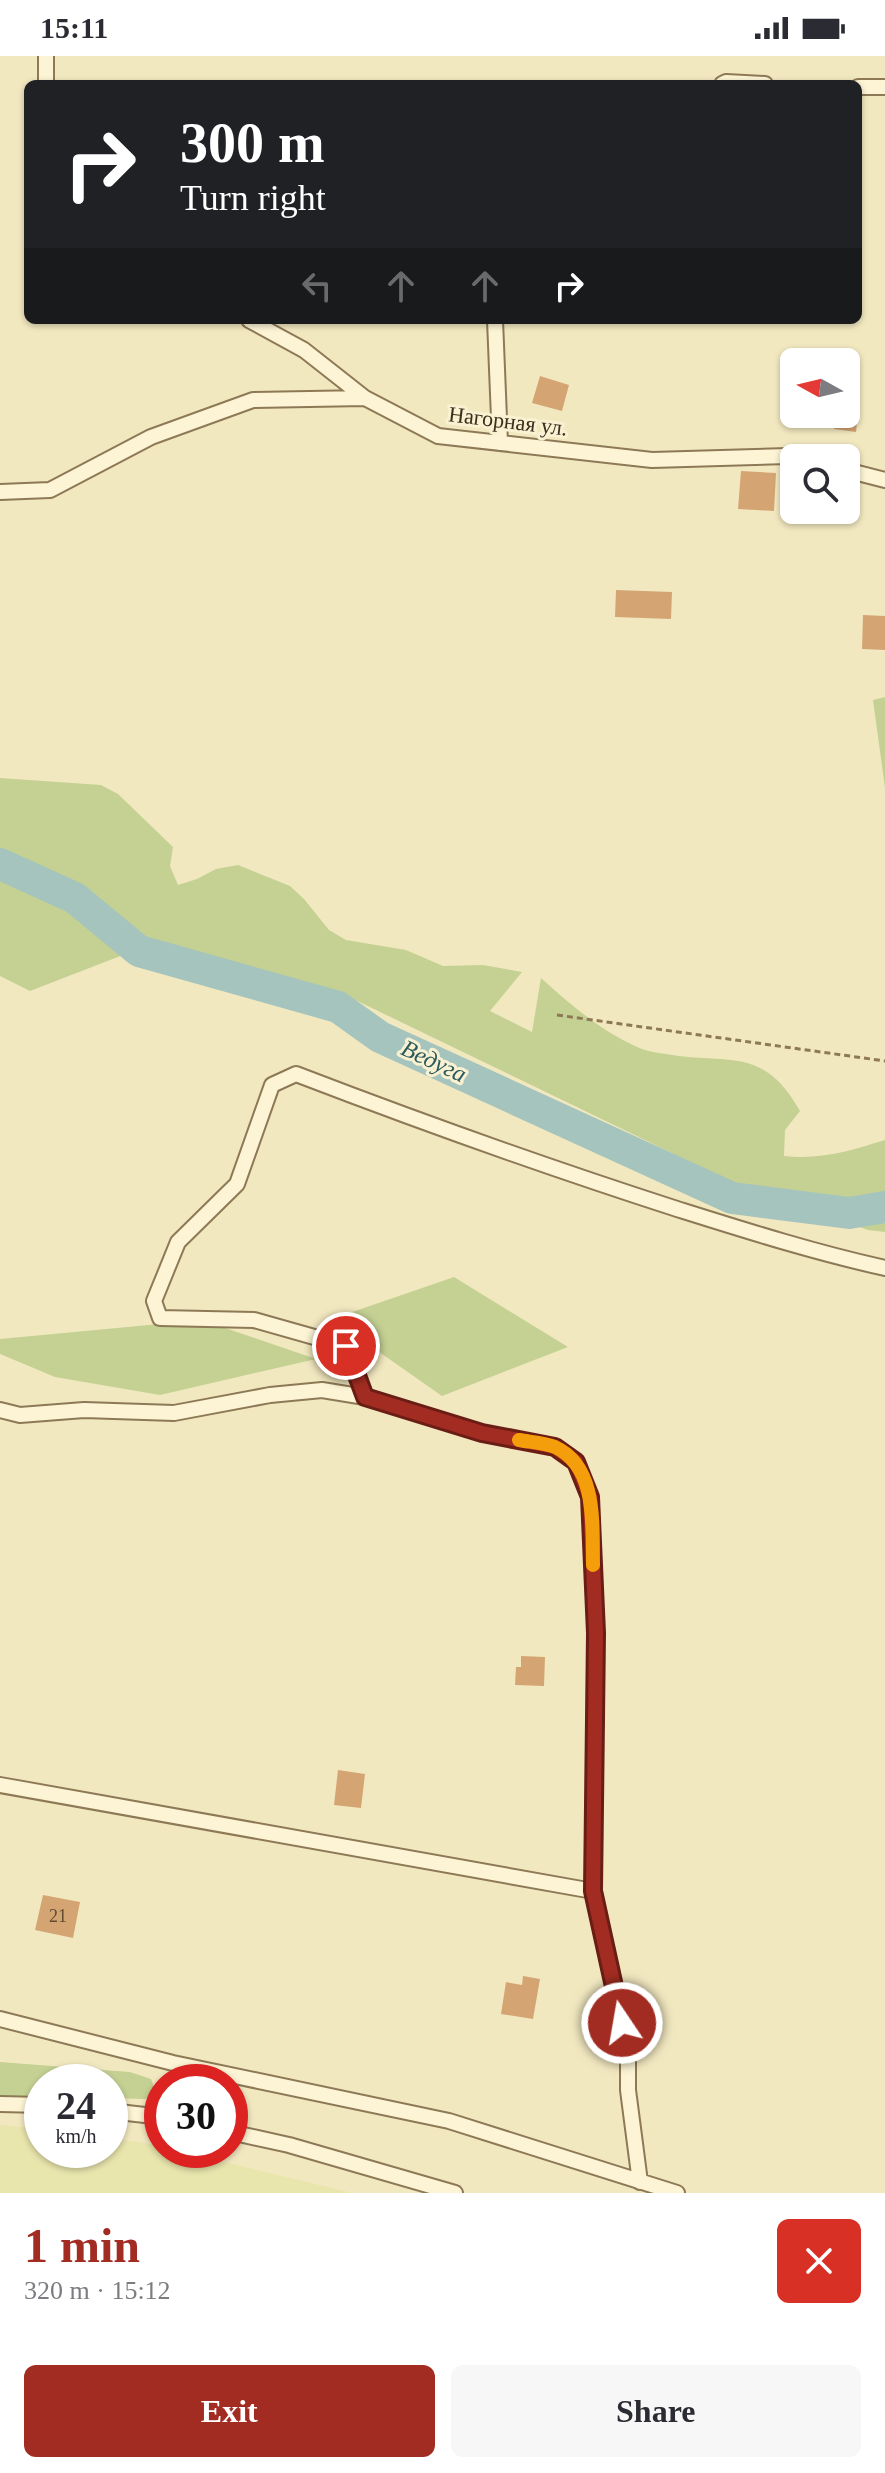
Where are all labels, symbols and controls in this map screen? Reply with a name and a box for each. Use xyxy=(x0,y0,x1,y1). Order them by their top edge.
text: 15:11 xyxy=(40,11,108,44)
icon: right xyxy=(48,112,152,216)
text: 300 m xyxy=(180,112,325,174)
text: Turn right xyxy=(180,178,326,218)
icon: left xyxy=(295,264,339,308)
icon: ahead xyxy=(379,264,423,308)
icon: ahead xyxy=(463,264,507,308)
icon: right xyxy=(547,264,591,308)
north arrow xyxy=(780,348,860,428)
map controls xyxy=(780,348,860,524)
street label: Нагорная ул. xyxy=(447,401,569,441)
button: search xyxy=(780,444,860,524)
water label: Ведуга xyxy=(397,1035,471,1087)
pin xyxy=(312,1312,380,1380)
icon: arrive xyxy=(324,1324,368,1368)
house number: 21 xyxy=(49,1906,67,1926)
position arrow xyxy=(580,1981,664,2065)
speed limit sign: 30 xyxy=(144,2064,248,2168)
text: 24 xyxy=(56,2083,96,2128)
text: km/h xyxy=(55,2125,97,2147)
text: 1 min xyxy=(24,2219,140,2272)
button: close xyxy=(777,2219,861,2303)
text: 320 m · 15:12 xyxy=(24,2276,171,2305)
button: Exit xyxy=(24,2365,435,2457)
button: Share xyxy=(451,2365,861,2457)

